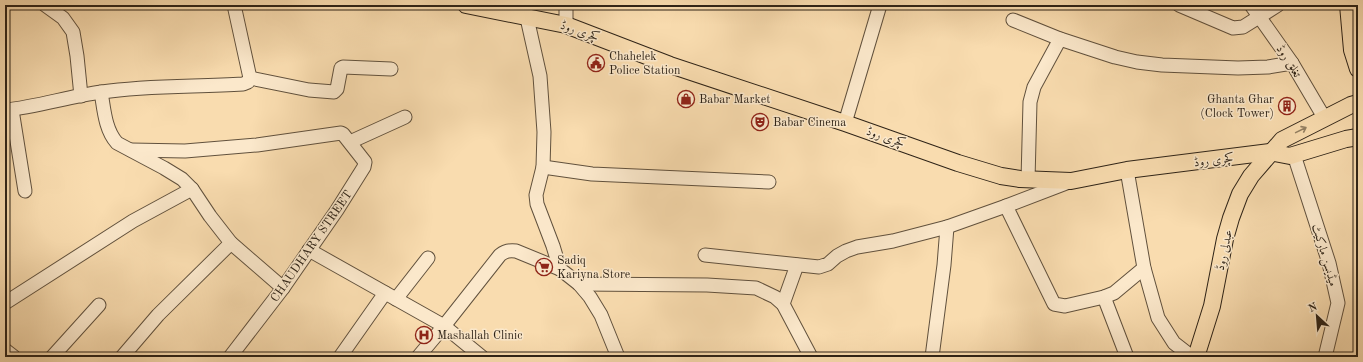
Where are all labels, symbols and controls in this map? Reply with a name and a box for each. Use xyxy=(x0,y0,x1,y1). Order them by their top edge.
street label: کچری روڈ xyxy=(558,19,601,45)
street label: تغلق روڈ xyxy=(1273,43,1304,81)
place label: Chahelek Police Station xyxy=(609,51,681,77)
public building icon: Chahelek Police Station xyxy=(586,53,606,73)
shop icon: Babar Market xyxy=(676,89,696,109)
place label: Babar Market xyxy=(699,94,770,106)
place label: Ghanta Ghar (Clock Tower) xyxy=(1200,94,1274,120)
building icon: Ghanta Ghar (Clock Tower) xyxy=(1277,96,1297,116)
theatre icon: Babar Cinema xyxy=(750,112,770,132)
place label: Babar Cinema xyxy=(773,117,846,129)
street label: کچری روڈ xyxy=(864,125,907,151)
one-way arrow xyxy=(1295,126,1307,133)
street label: کچری روڈ xyxy=(1193,152,1235,170)
street label: CHAUDHARY STREET xyxy=(269,189,355,304)
street label: میڈیسن مارکیٹ xyxy=(1307,222,1341,288)
street label: عبدلی روڈ xyxy=(1214,228,1236,272)
place label: Sadiq Kariyna Store xyxy=(557,255,631,281)
supermarket icon: Sadiq Kariyna Store xyxy=(534,257,554,277)
north arrow xyxy=(1297,296,1337,336)
text: N xyxy=(1307,301,1320,315)
hospital icon: Mashallah Clinic xyxy=(414,325,434,345)
place label: Mashallah Clinic xyxy=(437,330,522,342)

